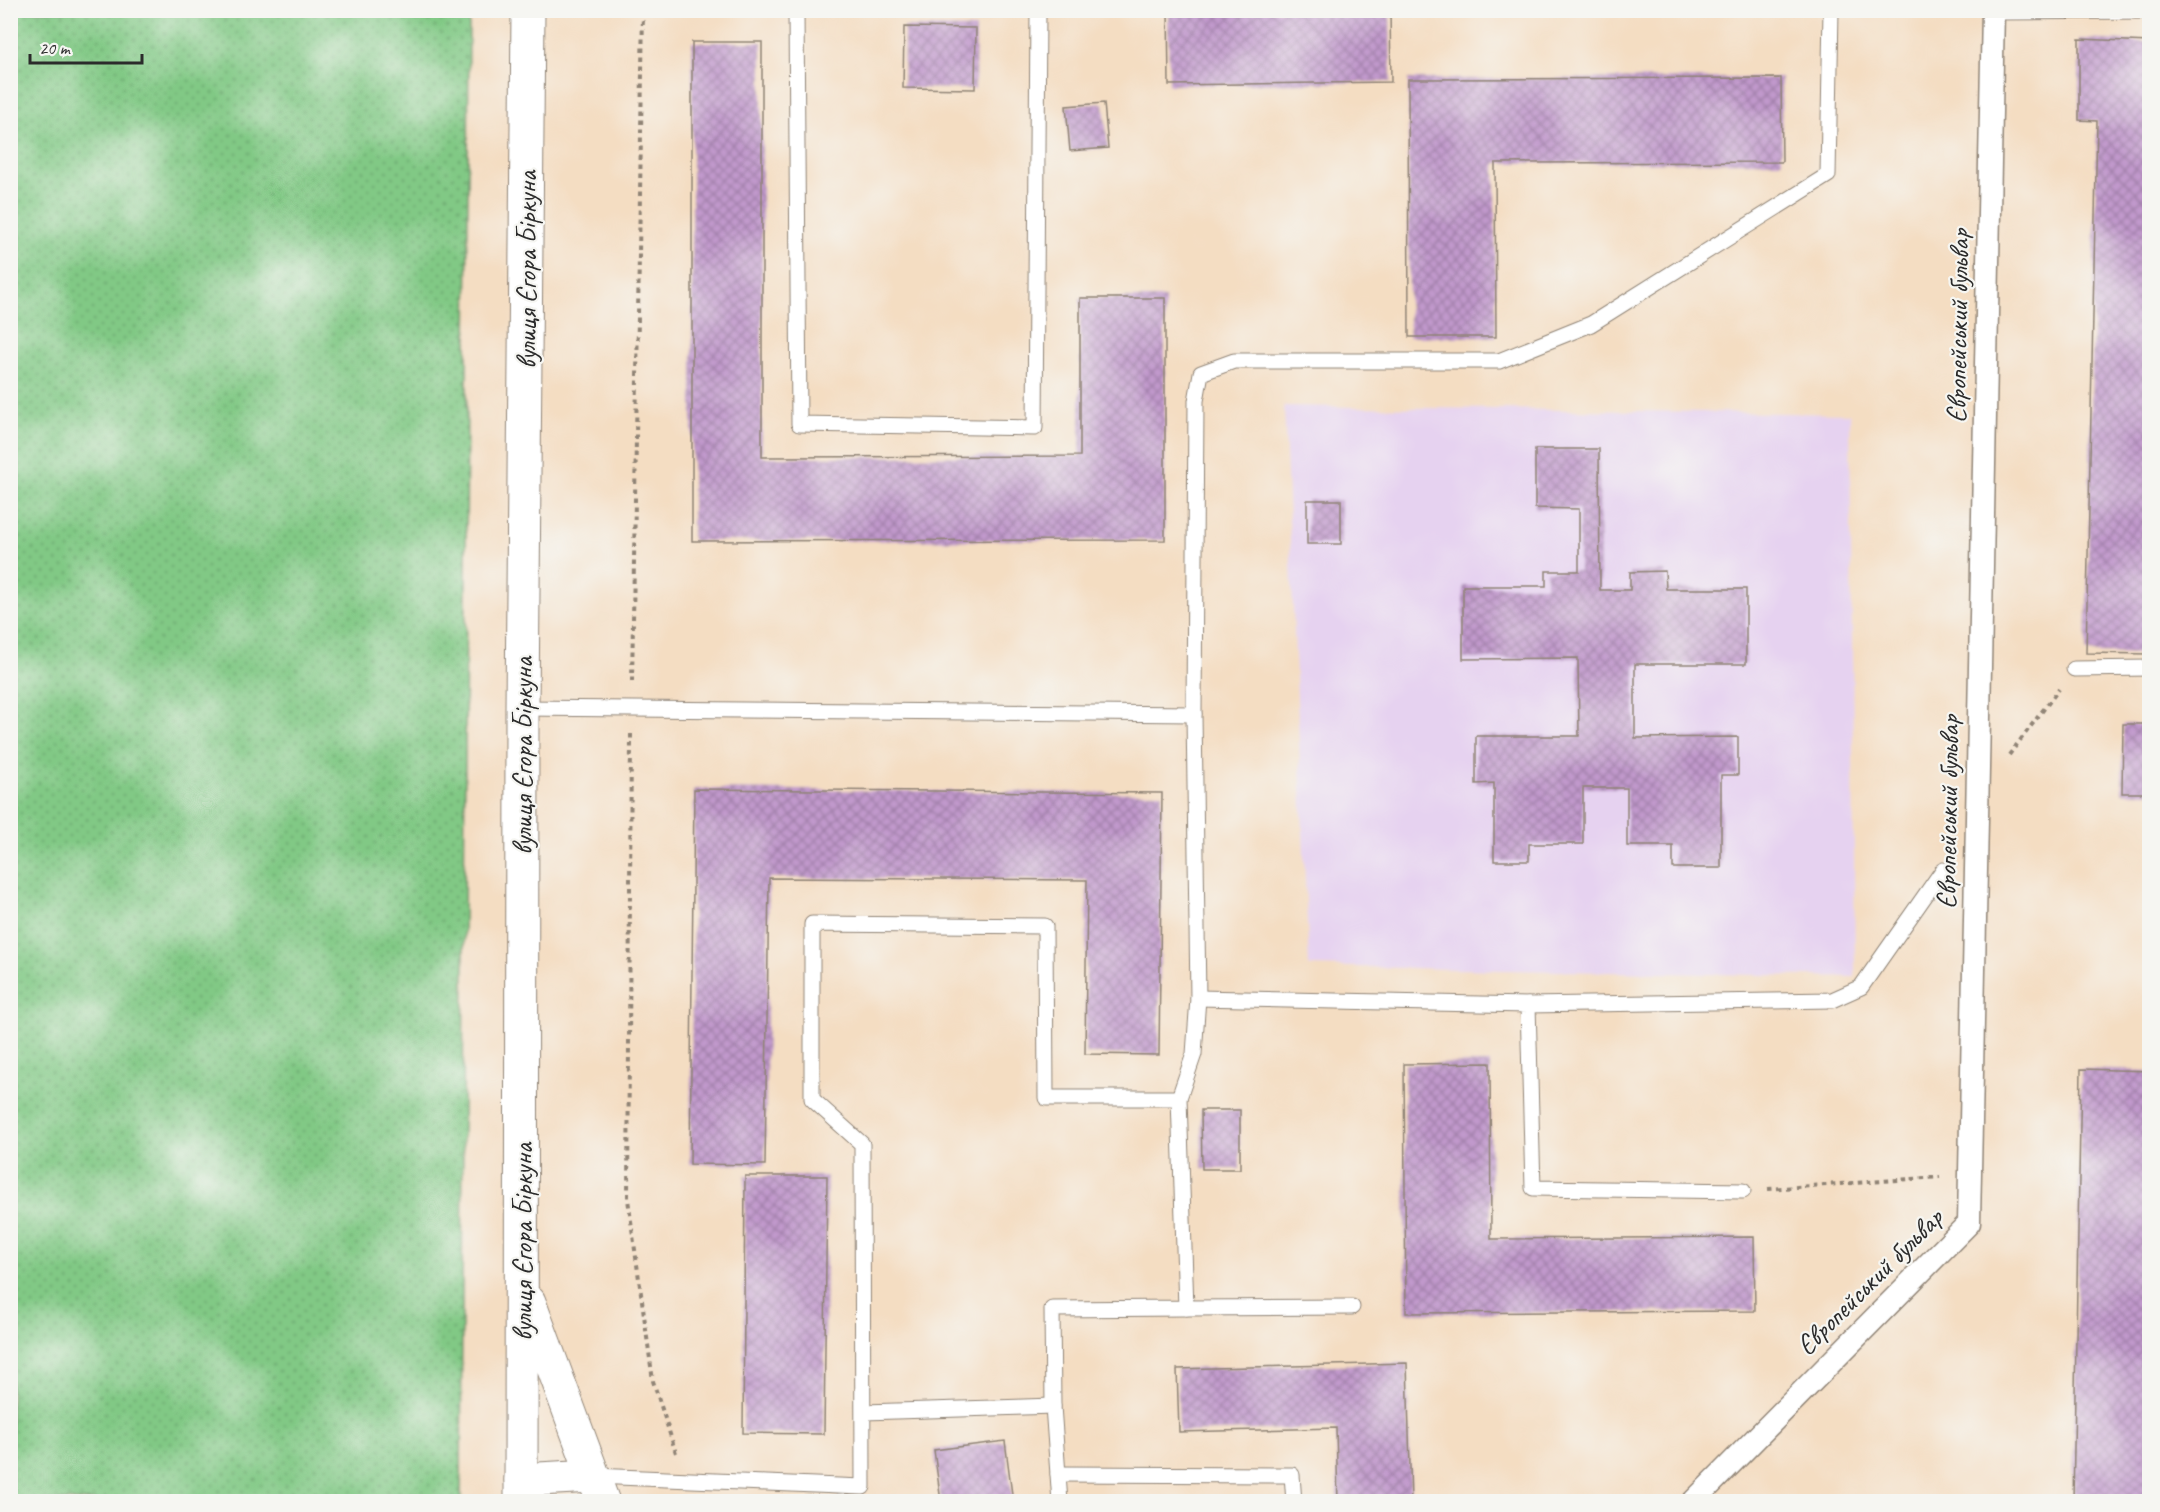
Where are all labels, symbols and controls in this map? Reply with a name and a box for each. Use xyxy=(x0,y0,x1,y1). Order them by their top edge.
scale bar xyxy=(30,27,142,65)
text: 20 m xyxy=(39,37,72,59)
street label: вулиця Єгора Біркуна xyxy=(509,169,544,369)
street label: Європейський бульвар xyxy=(1938,227,1977,423)
street label: вулиця Єгора Біркуна xyxy=(505,655,540,855)
street label: Європейський бульвар xyxy=(1928,713,1967,909)
street label: вулиця Єгора Біркуна xyxy=(505,1141,540,1341)
street label: Європейський бульвар xyxy=(1788,1199,1951,1362)

